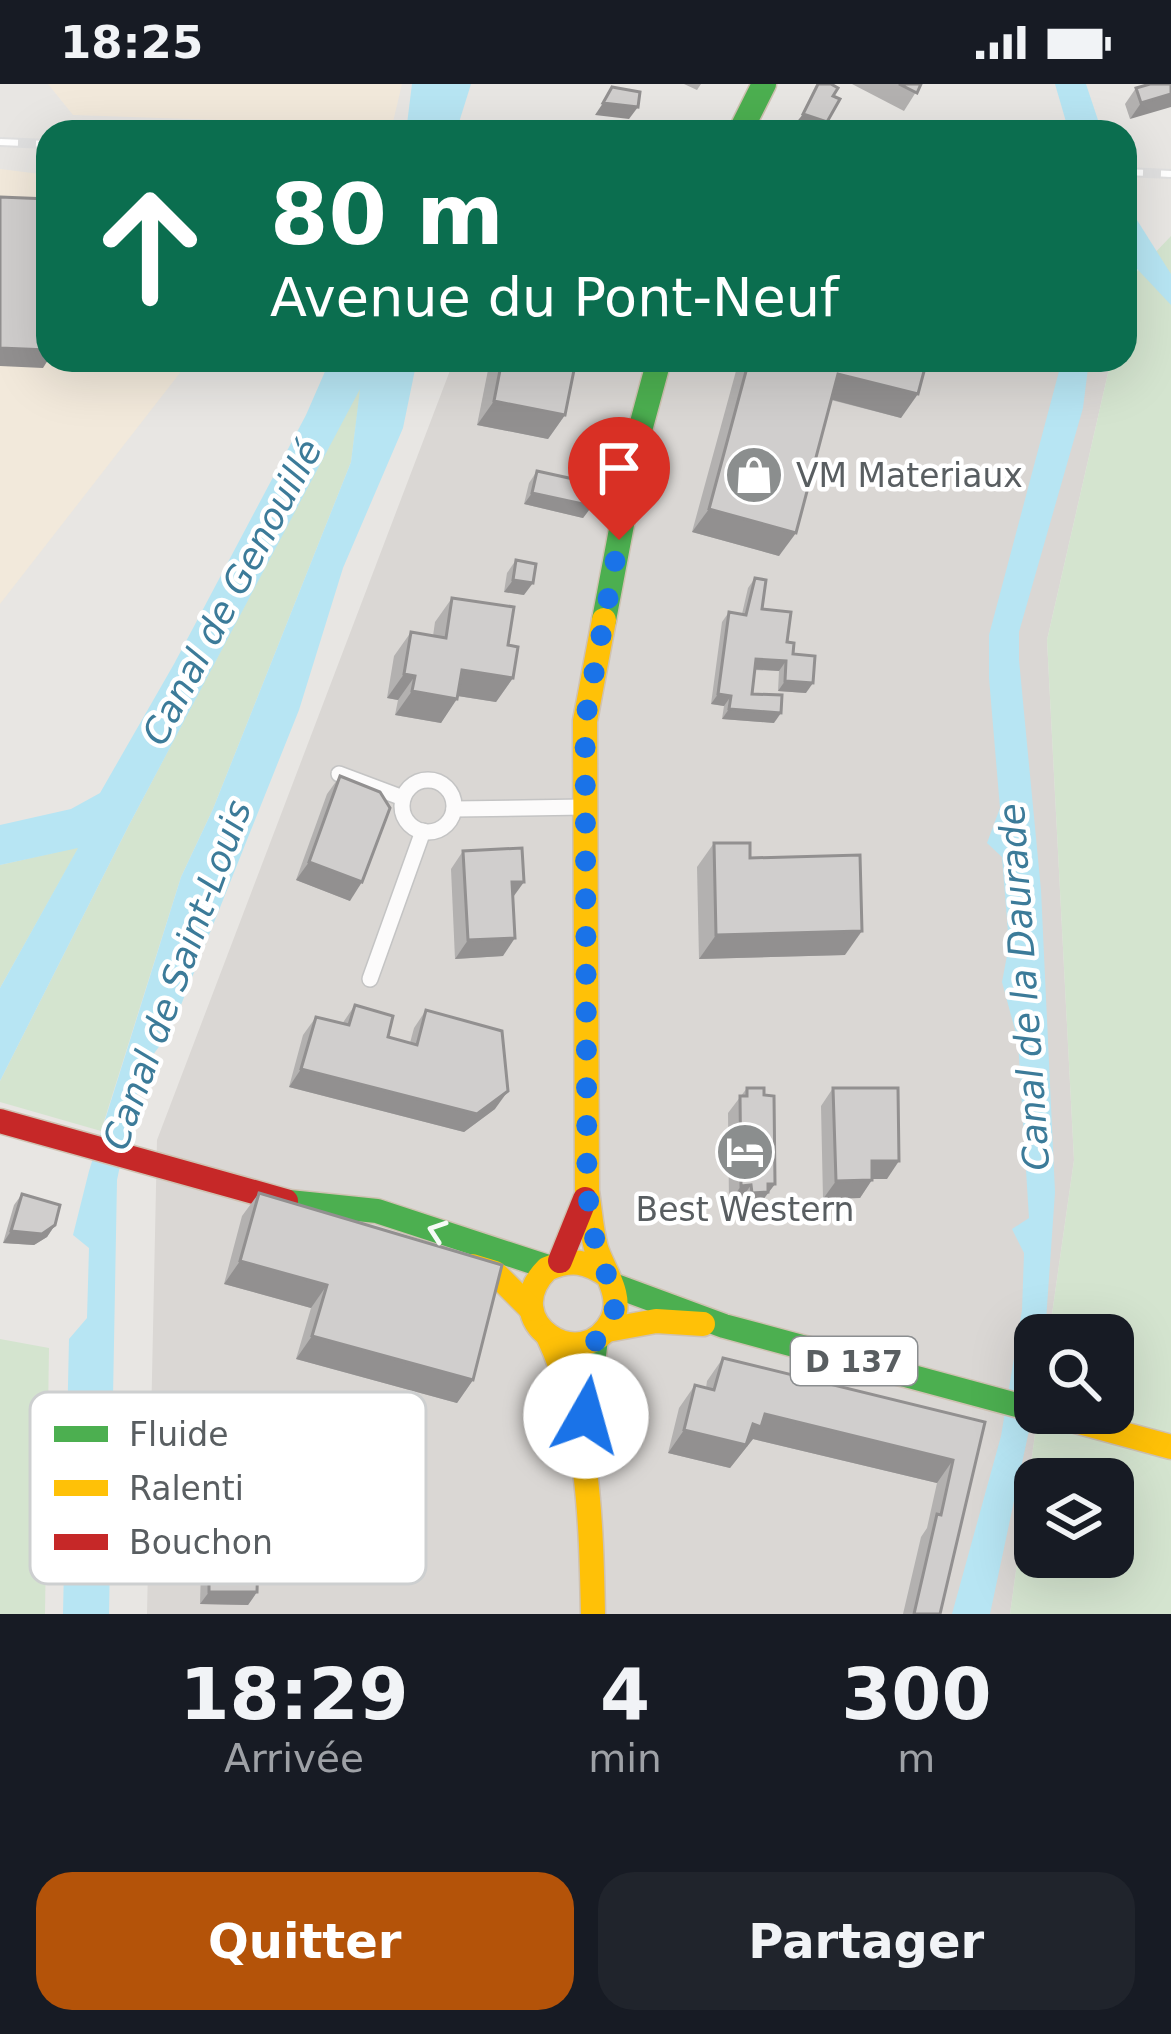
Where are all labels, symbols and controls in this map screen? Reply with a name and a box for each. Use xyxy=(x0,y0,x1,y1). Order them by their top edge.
text: 18:25 xyxy=(60,16,203,69)
text: 80 m xyxy=(270,166,504,264)
icon: ahead xyxy=(72,168,228,324)
text: Avenue du Pont-Neuf xyxy=(270,266,839,329)
pin xyxy=(568,417,670,540)
water label: Canal de Genouillé xyxy=(134,432,330,752)
icon: arrive xyxy=(586,435,652,501)
shop icon: VM Materiaux xyxy=(723,444,785,506)
place label: VM Materiaux xyxy=(796,456,1023,495)
water label: Canal de Saint-Louis xyxy=(95,795,259,1155)
water label: Canal de la Daurade xyxy=(991,802,1057,1172)
hotel icon: Best Western xyxy=(714,1121,776,1183)
place label: Best Western xyxy=(636,1190,854,1229)
one-way arrow xyxy=(427,1220,448,1245)
map controls xyxy=(1014,1314,1134,1578)
button: search xyxy=(1014,1314,1134,1434)
road number: D 137 xyxy=(791,1337,917,1385)
position arrow xyxy=(523,1353,649,1479)
legend xyxy=(30,1392,426,1584)
text: Fluide xyxy=(129,1415,228,1454)
button: layers xyxy=(1014,1458,1134,1578)
text: Ralenti xyxy=(129,1469,244,1508)
text: Bouchon xyxy=(129,1523,273,1562)
text: 18:29 xyxy=(179,1652,409,1736)
text: 4 xyxy=(600,1652,650,1736)
text: 300 xyxy=(841,1652,991,1736)
text: Arrivée xyxy=(224,1736,364,1781)
text: min xyxy=(588,1736,662,1781)
text: m xyxy=(897,1736,935,1781)
button: Quitter xyxy=(36,1872,574,2010)
button: Partager xyxy=(598,1872,1135,2010)

